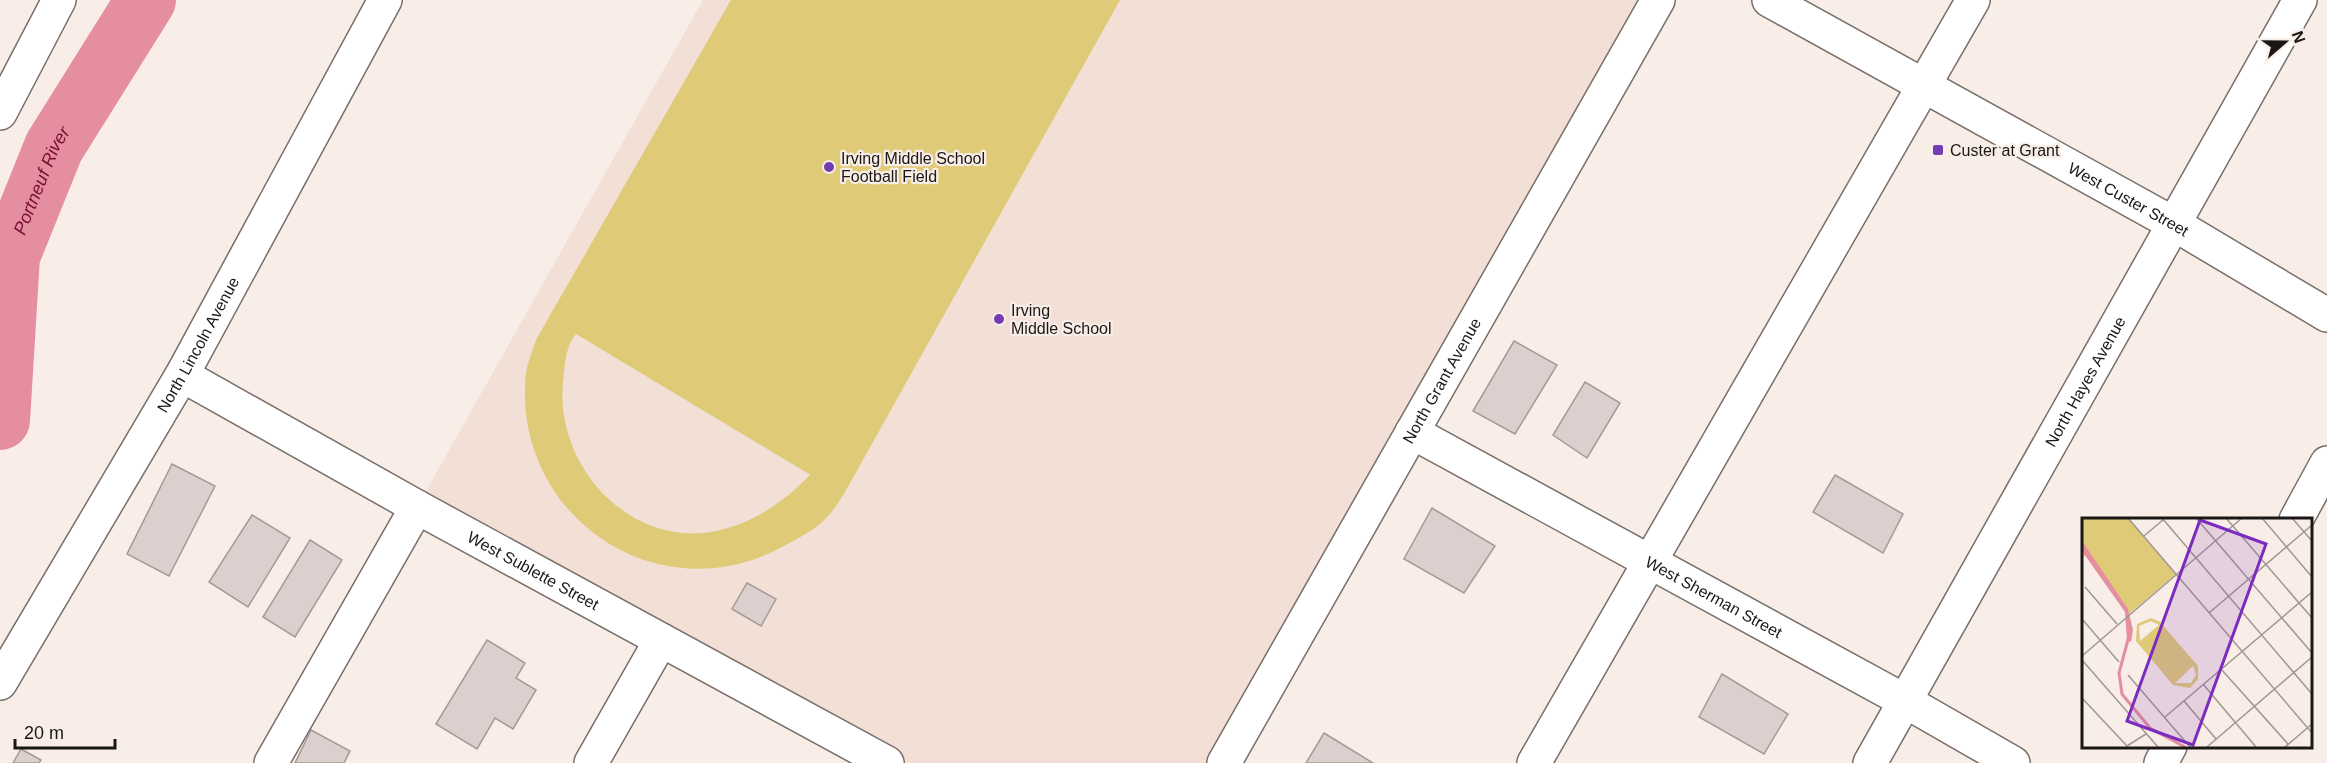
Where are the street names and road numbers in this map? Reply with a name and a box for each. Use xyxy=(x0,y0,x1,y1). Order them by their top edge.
street label: West Custer Street xyxy=(2065,159,2192,240)
street label: North Lincoln Avenue xyxy=(153,274,242,415)
street label: North Hayes Avenue xyxy=(2042,313,2128,449)
street label: North Grant Avenue xyxy=(1399,315,1484,446)
street label: West Sublette Street xyxy=(465,528,602,613)
street label: West Sherman Street xyxy=(1643,553,1786,641)

